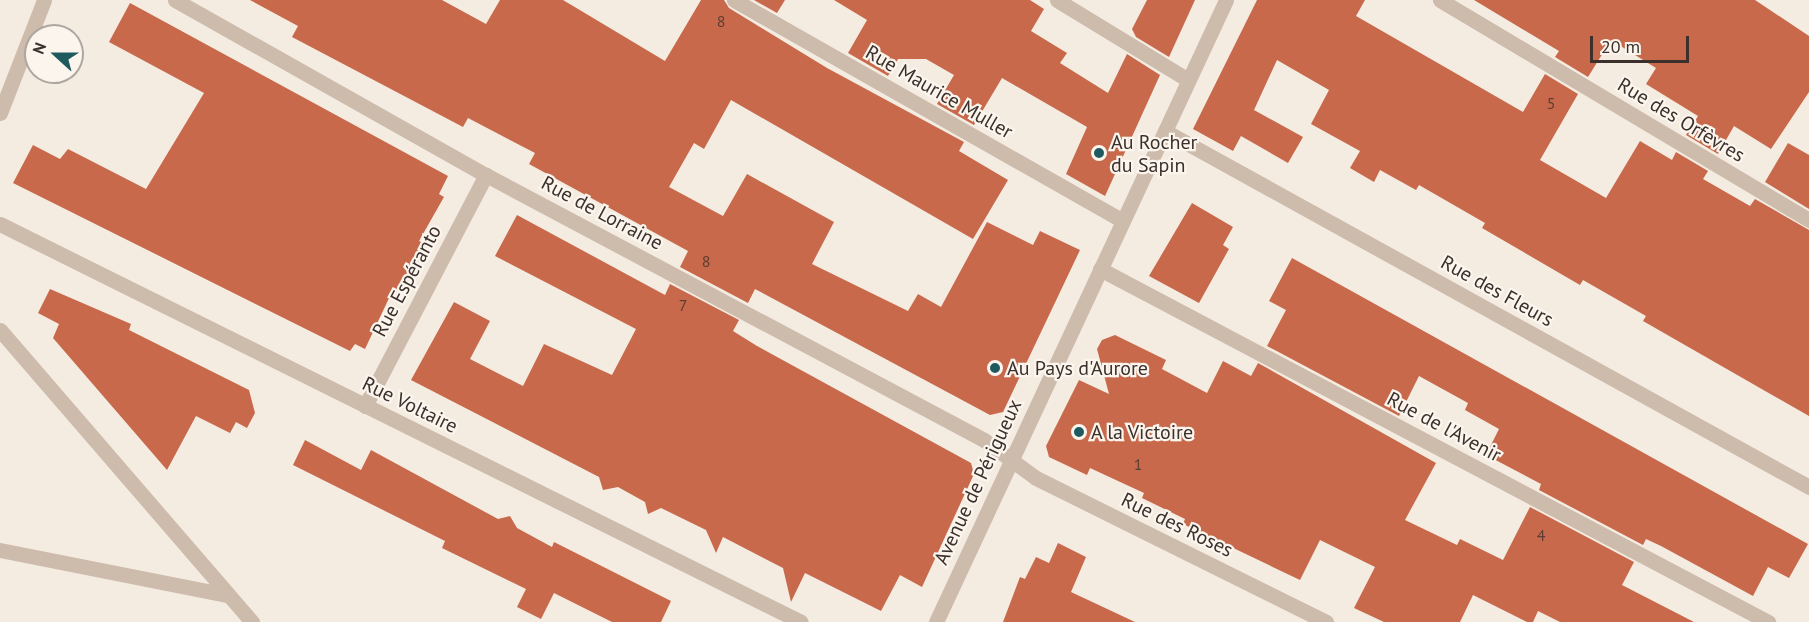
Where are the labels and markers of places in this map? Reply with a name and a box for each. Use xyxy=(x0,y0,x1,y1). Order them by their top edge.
place label: Au Rocher du Sapin xyxy=(1111,130,1197,177)
marker: Au Rocher du Sapin xyxy=(1092,146,1106,160)
place label: Au Pays d'Aurore xyxy=(1007,356,1148,380)
marker: Au Pays d'Aurore xyxy=(988,361,1002,375)
place label: A la Victoire xyxy=(1091,420,1194,444)
marker: A la Victoire xyxy=(1072,425,1086,439)

